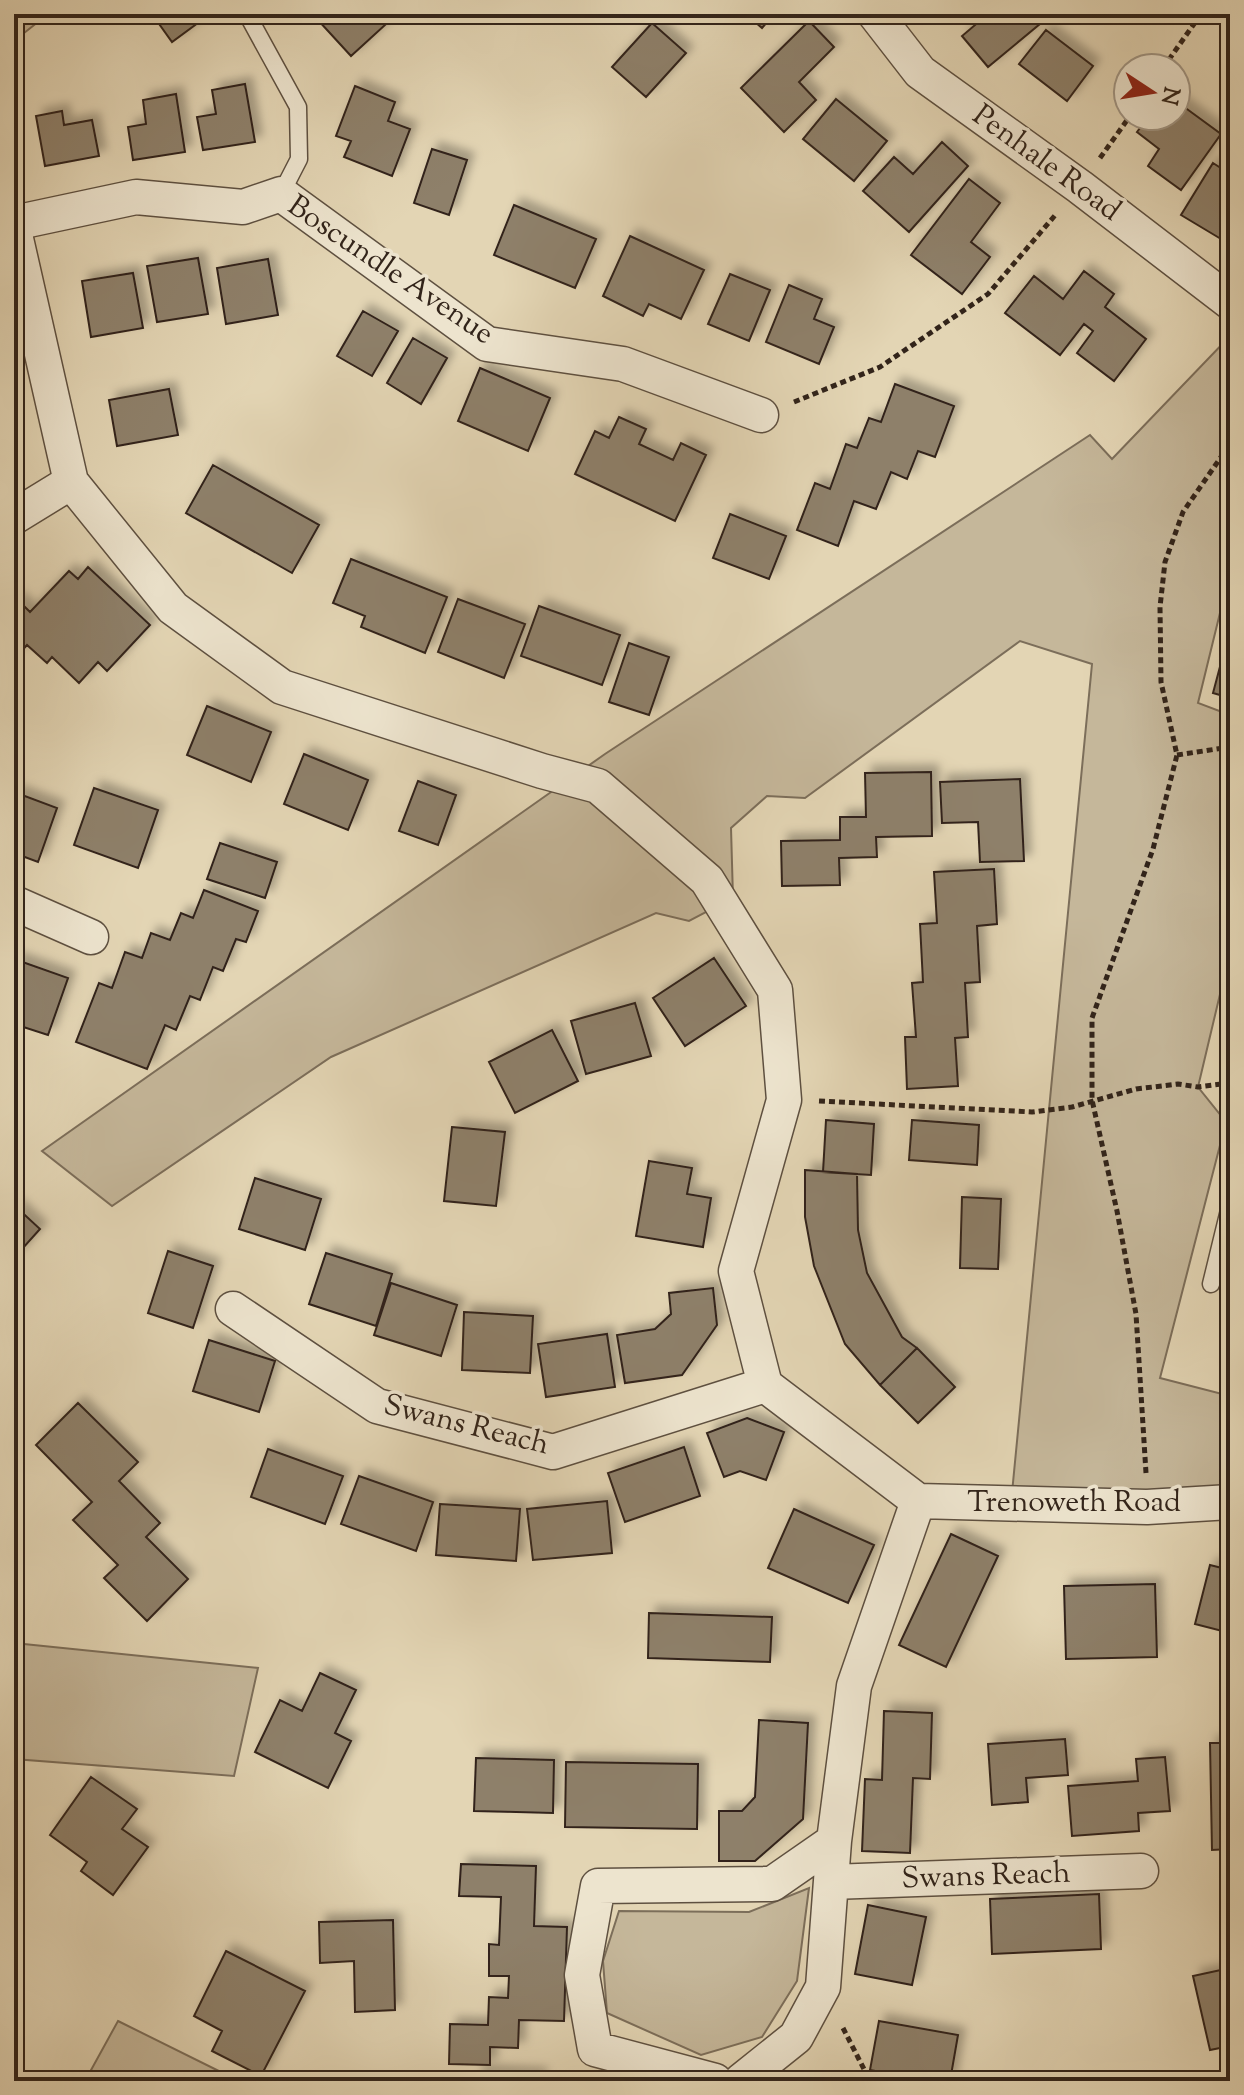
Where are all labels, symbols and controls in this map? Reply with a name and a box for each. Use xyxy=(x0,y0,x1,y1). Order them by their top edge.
north arrow xyxy=(1112,52,1192,132)
text: N xyxy=(1151,84,1186,108)
street label: Penhale Road xyxy=(963,95,1129,233)
street label: Boscundle Avenue xyxy=(278,186,502,356)
street label: Swans Reach xyxy=(379,1385,554,1467)
street label: Trenoweth Road xyxy=(967,1482,1181,1525)
street label: Swans Reach xyxy=(901,1853,1072,1901)

